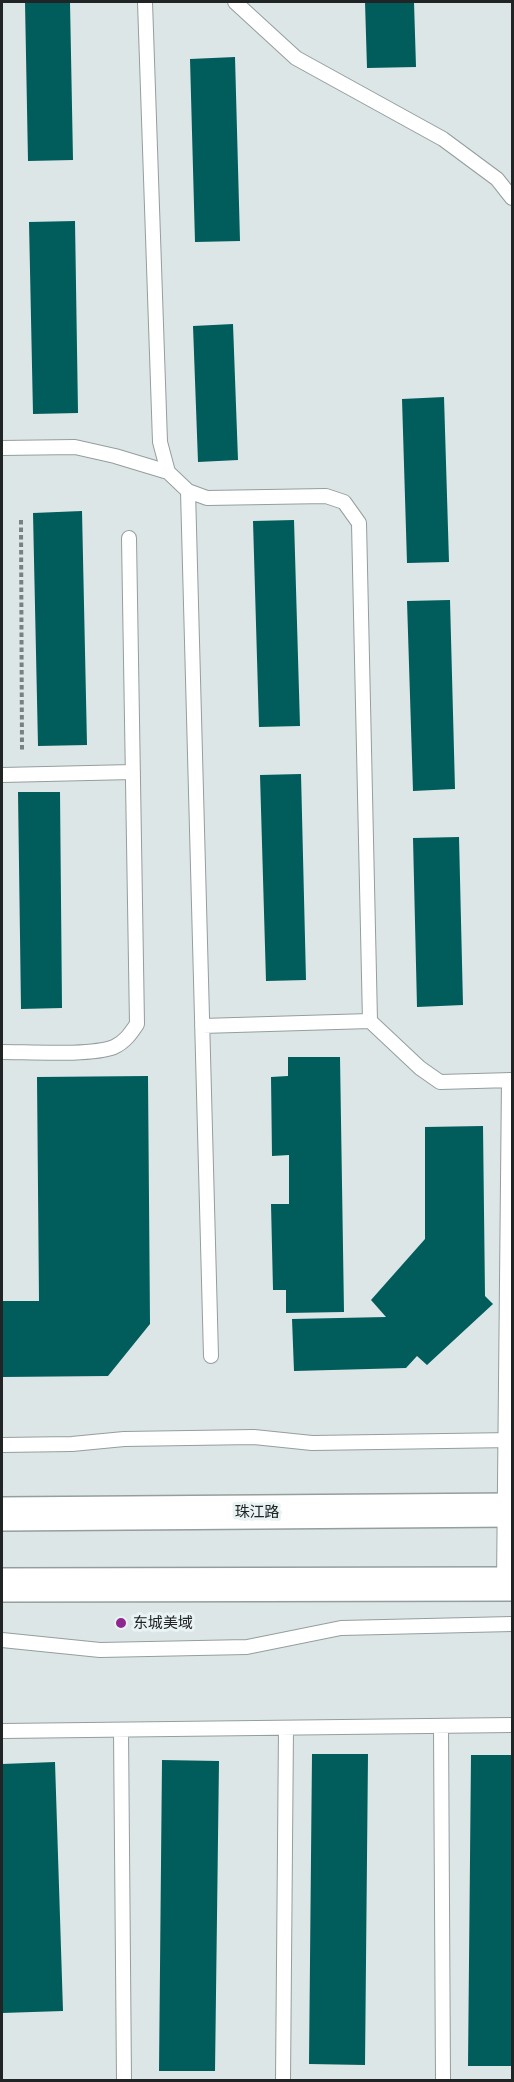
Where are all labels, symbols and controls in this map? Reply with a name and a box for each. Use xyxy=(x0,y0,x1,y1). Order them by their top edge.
street label: 珠江路 xyxy=(235,1503,279,1521)
place label: 东城美域 xyxy=(133,1614,193,1632)
marker: 东城美域 xyxy=(114,1616,128,1630)

